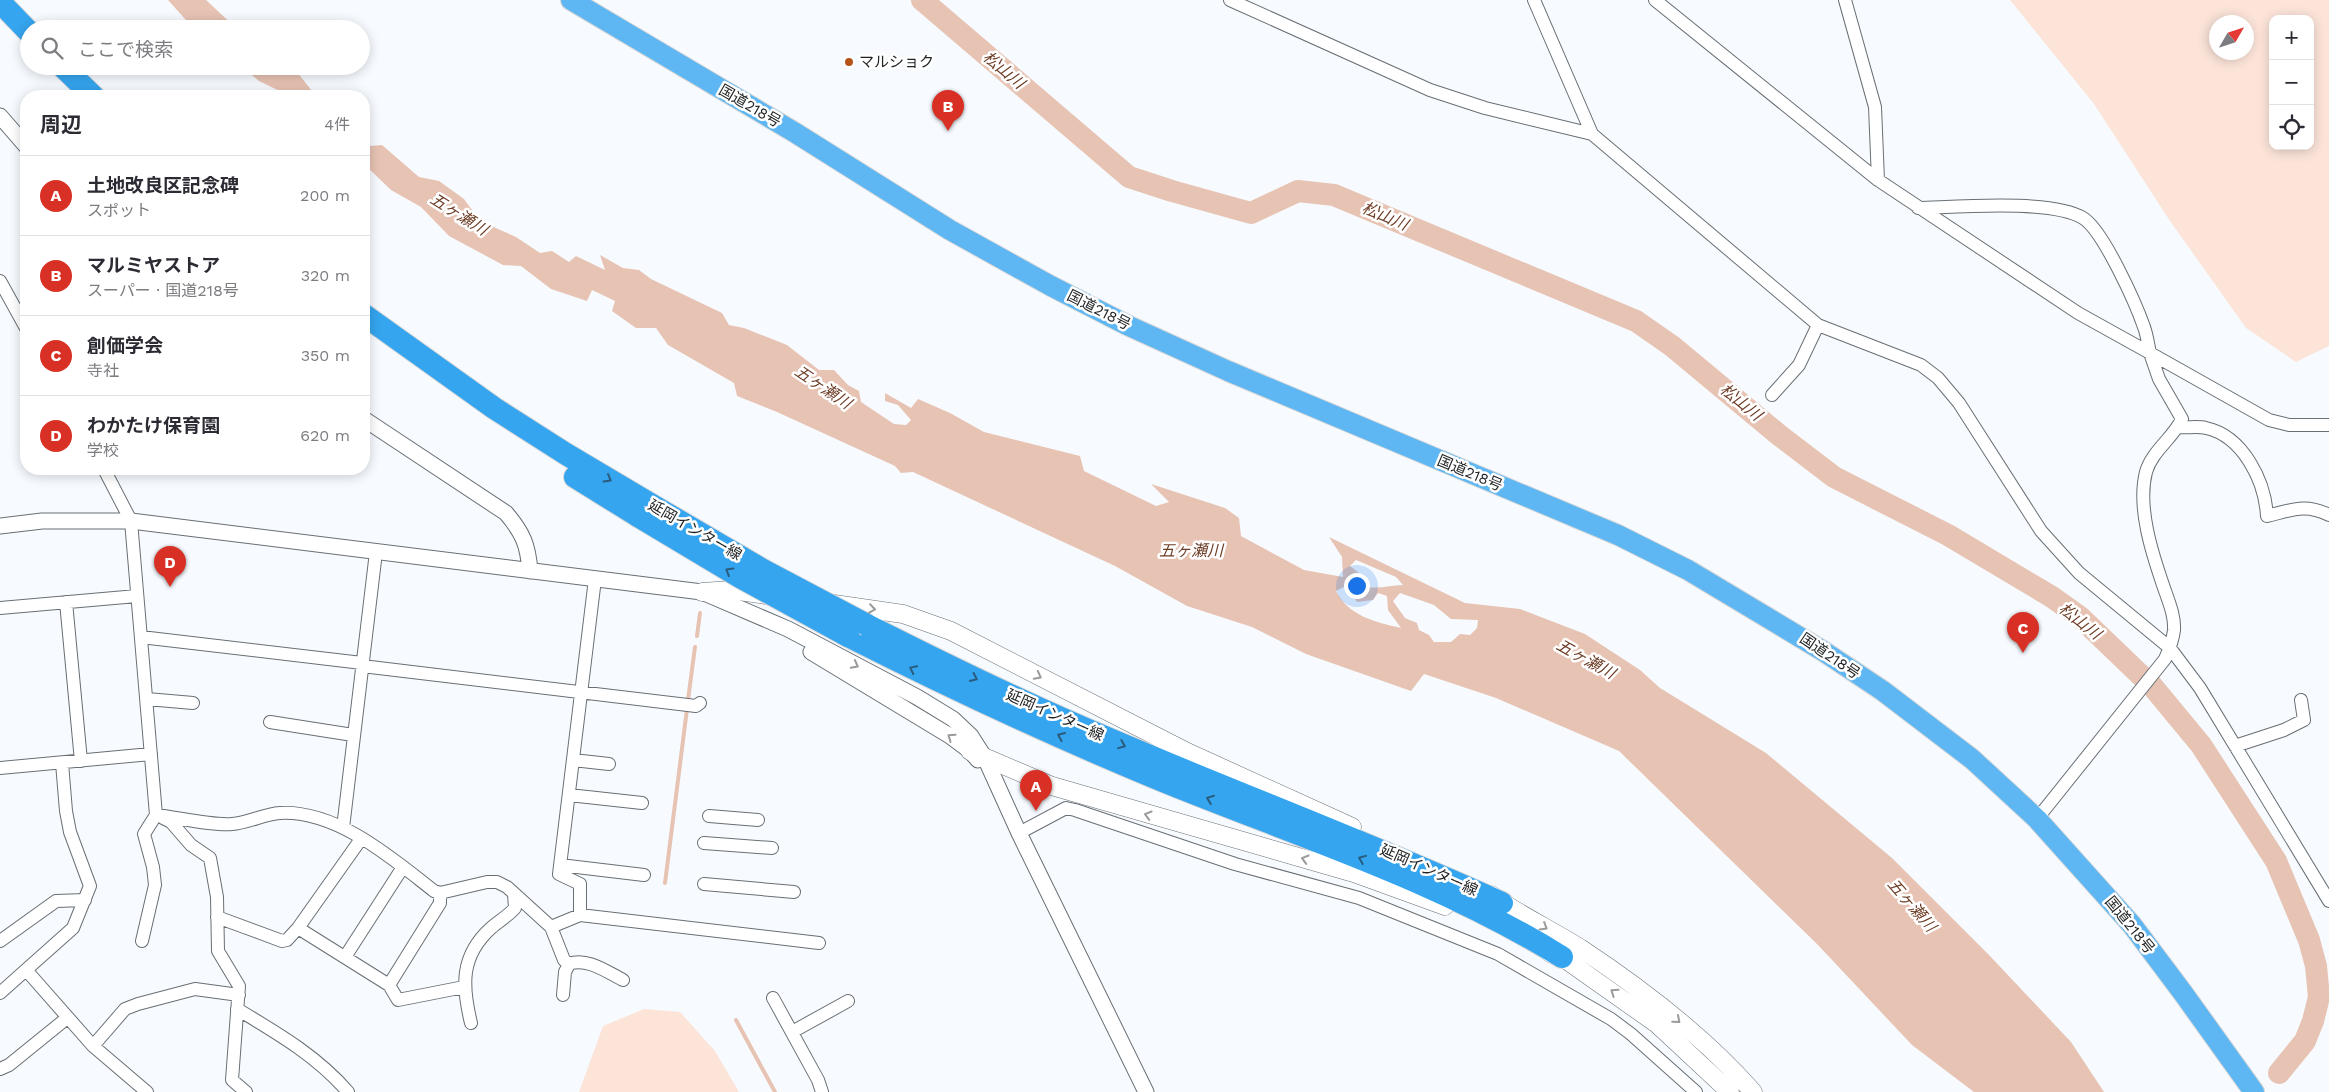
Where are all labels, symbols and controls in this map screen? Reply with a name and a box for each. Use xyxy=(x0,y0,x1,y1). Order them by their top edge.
north arrow xyxy=(2209,15,2254,60)
map controls xyxy=(2269,15,2314,150)
button: + xyxy=(2269,15,2314,60)
search box xyxy=(20,20,370,75)
icon: search xyxy=(38,34,66,62)
text: ここで検索 xyxy=(78,38,173,61)
water label: 松山川 xyxy=(980,47,1030,94)
place label: マルショク xyxy=(859,53,934,71)
marker: マルショク xyxy=(843,56,855,68)
button: − xyxy=(2269,60,2314,105)
street label: 国道218号 xyxy=(716,81,784,131)
pin: B xyxy=(932,90,964,131)
button: locate xyxy=(2269,105,2314,150)
text: 周辺 xyxy=(40,112,82,137)
text: 4件 xyxy=(324,115,350,134)
text: 土地改良区記念碑 xyxy=(87,174,239,197)
text: A xyxy=(51,186,61,205)
text: 200 m xyxy=(300,186,350,205)
water label: 五ヶ瀬川 xyxy=(427,189,493,240)
water label: 松山川 xyxy=(1359,198,1413,235)
text: スポット xyxy=(87,201,151,220)
text: マルミヤストア xyxy=(87,254,220,277)
text: B xyxy=(51,266,61,285)
text: 320 m xyxy=(301,266,350,285)
text: スーパー · 国道218号 xyxy=(87,281,239,300)
street label: 国道218号 xyxy=(1064,286,1134,334)
text: 創価学会 xyxy=(87,334,163,357)
text: C xyxy=(51,346,61,365)
text: 350 m xyxy=(301,346,350,365)
text: 寺社 xyxy=(87,361,119,380)
water label: 五ヶ瀬川 xyxy=(791,361,856,414)
water label: 松山川 xyxy=(1716,380,1767,426)
text: わかたけ保育園 xyxy=(87,414,220,437)
text: D xyxy=(50,426,62,445)
text: 620 m xyxy=(300,426,350,445)
text: 学校 xyxy=(87,441,119,460)
street label: 国道218号 xyxy=(1435,451,1505,495)
one-way arrow xyxy=(602,472,611,482)
street label: 延岡インター線 xyxy=(645,496,745,564)
water label: 五ヶ瀬川 xyxy=(1159,541,1225,560)
pin: D xyxy=(154,546,186,587)
one-way arrow xyxy=(725,567,734,577)
your location xyxy=(1344,573,1370,599)
water label: 松山川 xyxy=(2055,599,2106,644)
one-way arrow xyxy=(868,603,876,614)
pin: C xyxy=(2007,612,2039,653)
street label: 国道218号 xyxy=(1796,629,1864,683)
water label: 五ヶ瀬川 xyxy=(1553,635,1620,684)
one-way arrow xyxy=(850,658,859,668)
one-way arrow xyxy=(909,664,918,675)
one-way arrow xyxy=(1033,670,1042,680)
one-way arrow xyxy=(969,671,978,682)
street label: 延岡インター線 xyxy=(1003,685,1107,745)
one-way arrow xyxy=(1057,732,1066,743)
one-way arrow xyxy=(947,734,957,743)
one-way arrow xyxy=(1117,738,1126,749)
pin: A xyxy=(1020,770,1052,811)
one-way arrow xyxy=(1207,795,1215,805)
one-way arrow xyxy=(1145,810,1153,820)
street label: 延岡インター線 xyxy=(1377,840,1481,900)
one-way arrow xyxy=(1301,854,1309,864)
one-way arrow xyxy=(1358,855,1367,865)
water label: 五ヶ瀬川 xyxy=(1884,875,1941,937)
street label: 国道218号 xyxy=(2101,893,2159,957)
one-way arrow xyxy=(1539,920,1548,930)
one-way arrow xyxy=(1610,989,1619,998)
one-way arrow xyxy=(1672,1014,1681,1023)

